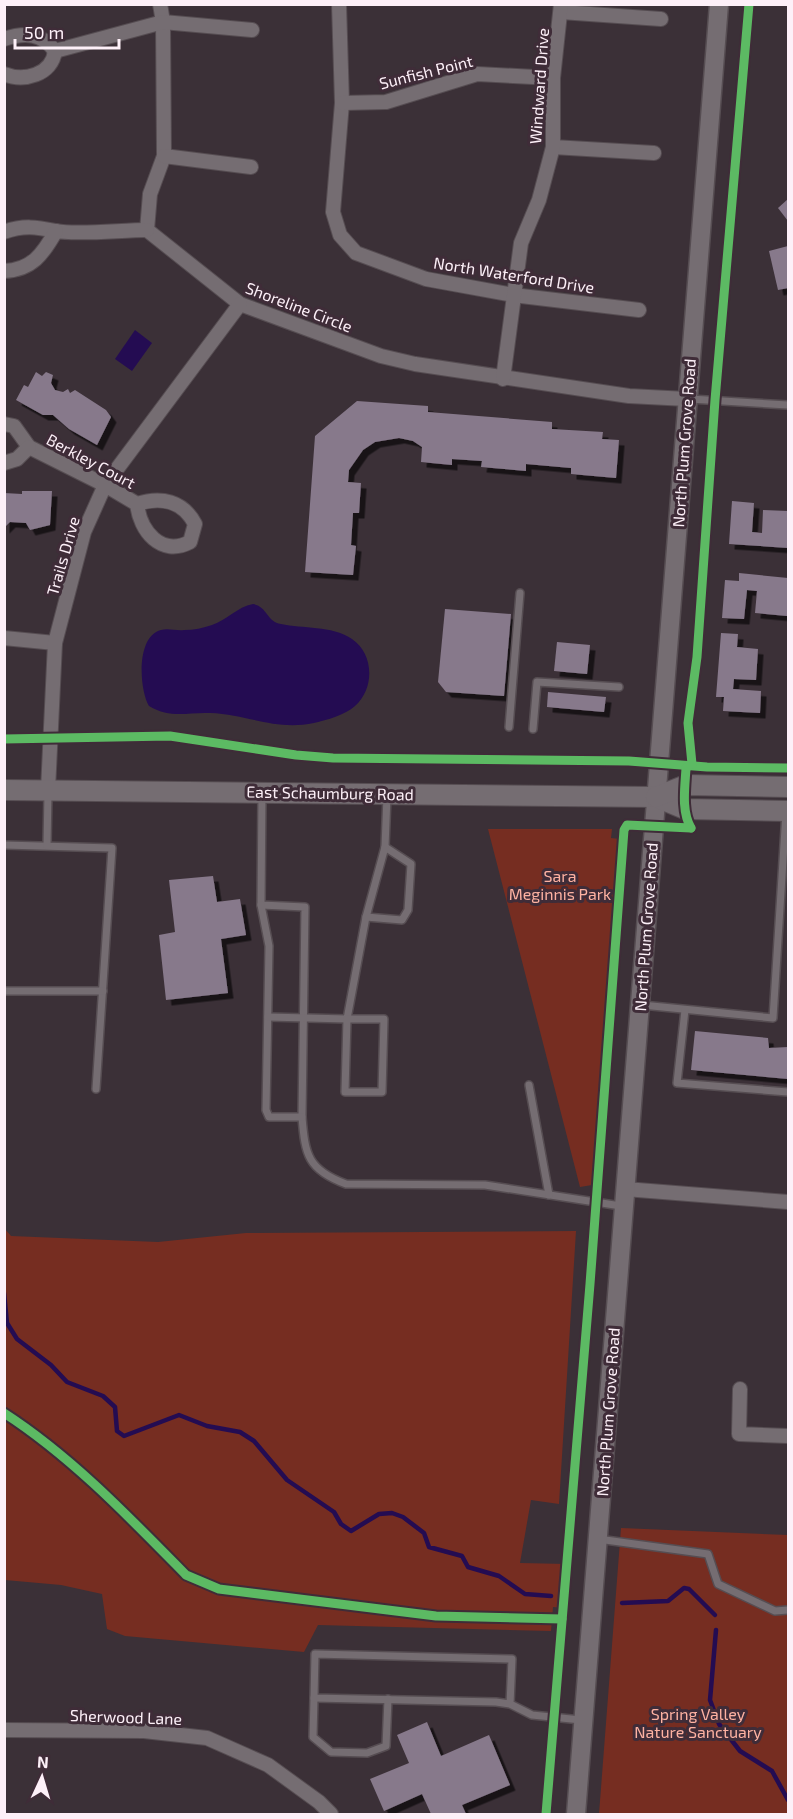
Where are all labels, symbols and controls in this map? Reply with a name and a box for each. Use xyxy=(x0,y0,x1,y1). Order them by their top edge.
scale bar xyxy=(15,12,118,50)
text: 50 m xyxy=(24,21,64,43)
street label: Windward Drive xyxy=(525,27,552,145)
street label: Sunfish Point xyxy=(377,51,475,92)
street label: North Waterford Drive xyxy=(432,252,596,297)
street label: Shoreline Circle xyxy=(243,277,355,336)
street label: North Plum Grove Road xyxy=(668,358,699,528)
street label: Berkley Court xyxy=(44,429,139,492)
street label: Trails Drive xyxy=(42,514,83,598)
street label: East Schaumburg Road xyxy=(246,782,414,803)
street label: North Plum Grove Road xyxy=(630,842,661,1012)
park label: Sara Meginnis Park xyxy=(509,866,611,903)
street label: North Plum Grove Road xyxy=(592,1327,623,1497)
park label: Spring Valley Nature Sanctuary xyxy=(634,1704,762,1741)
street label: Sherwood Lane xyxy=(70,1705,182,1728)
north arrow xyxy=(12,1747,72,1807)
text: N xyxy=(37,1752,50,1771)

